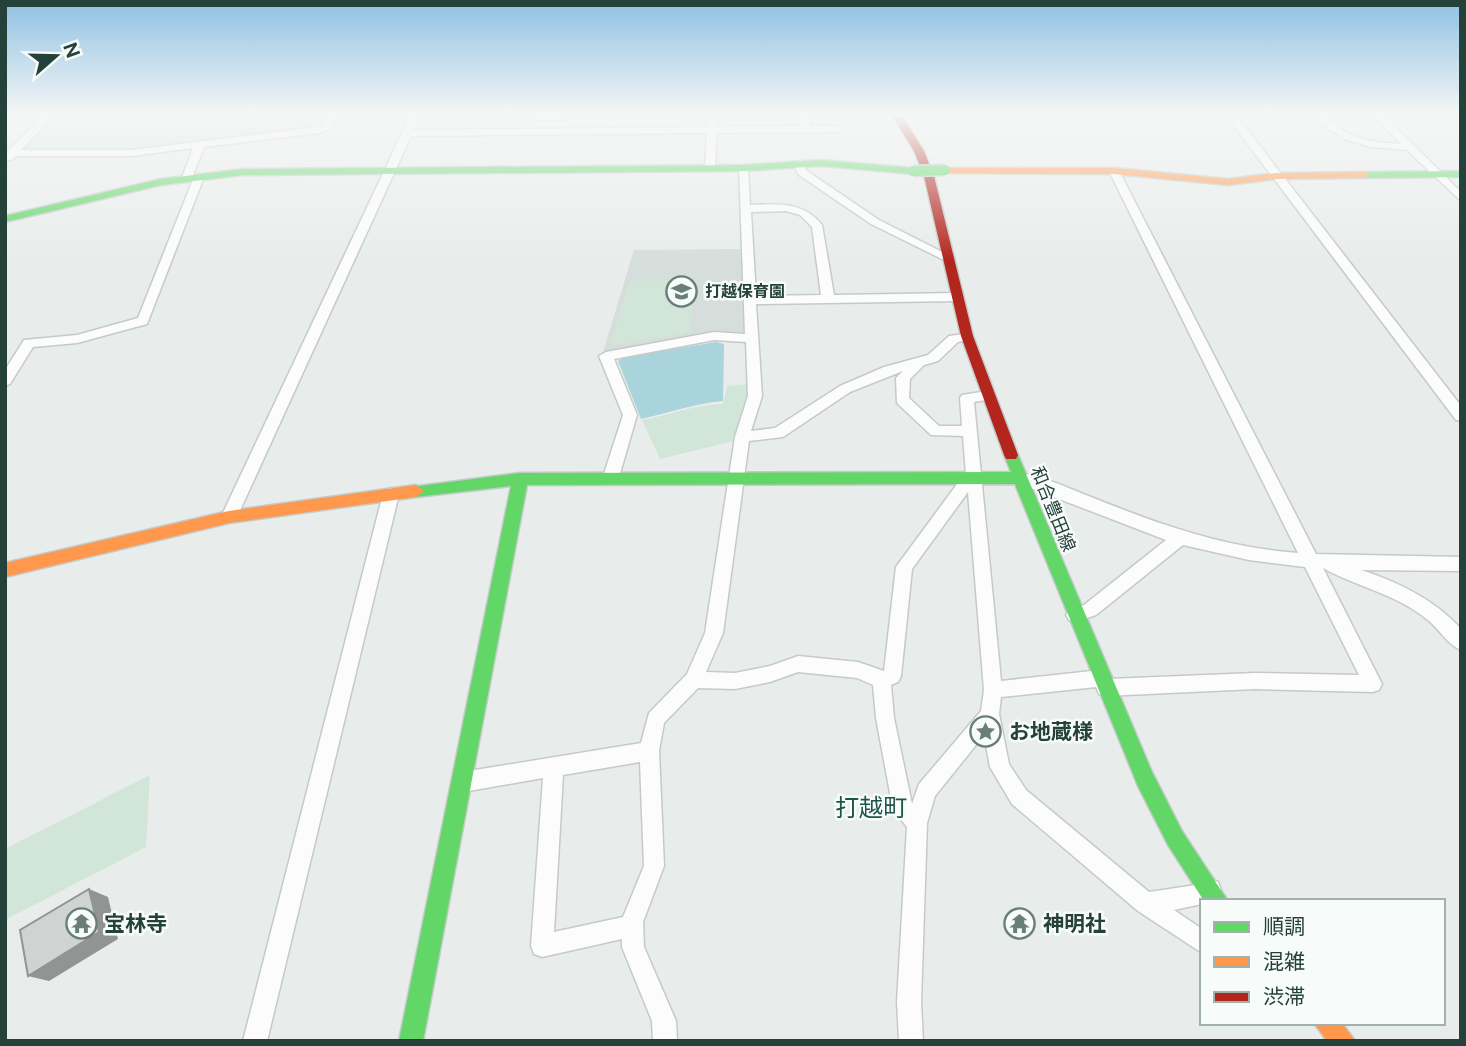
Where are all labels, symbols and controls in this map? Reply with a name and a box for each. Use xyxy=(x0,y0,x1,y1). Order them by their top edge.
north arrow xyxy=(21,21,91,91)
text: N xyxy=(59,39,85,61)
school or university icon: 打越保育園 xyxy=(665,274,699,308)
place label: 打越保育園 xyxy=(705,282,785,301)
street label: 和合豊田線 xyxy=(1027,463,1080,554)
place icon: お地蔵様 xyxy=(969,715,1003,749)
place label: お地蔵様 xyxy=(1009,719,1093,744)
district label: 打越町 xyxy=(835,793,907,821)
legend xyxy=(1200,899,1445,1025)
temple icon: 宝林寺 xyxy=(64,907,98,941)
temple icon: 神明社 xyxy=(1003,907,1037,941)
place label: 宝林寺 xyxy=(104,911,167,936)
place label: 神明社 xyxy=(1043,911,1106,936)
text: 順調 xyxy=(1263,914,1305,939)
text: 混雑 xyxy=(1263,949,1305,974)
text: 渋滞 xyxy=(1263,984,1305,1009)

